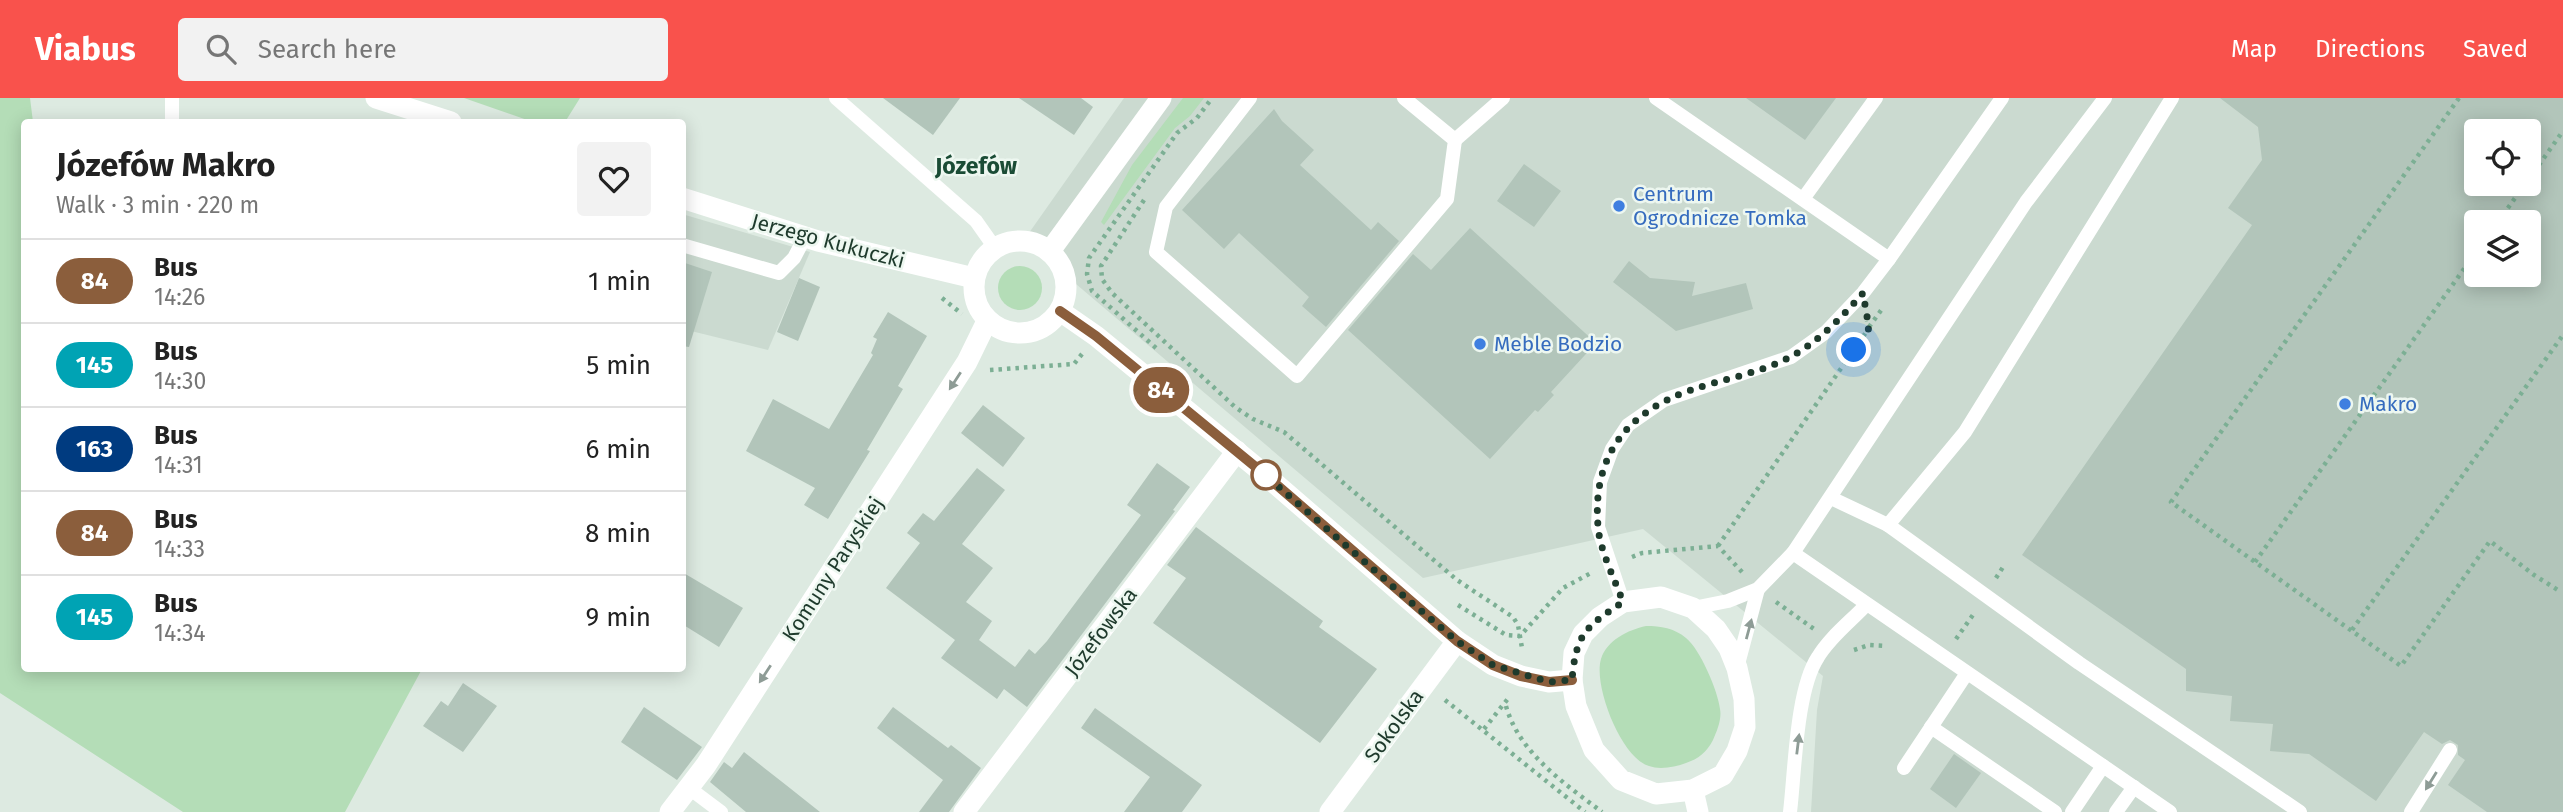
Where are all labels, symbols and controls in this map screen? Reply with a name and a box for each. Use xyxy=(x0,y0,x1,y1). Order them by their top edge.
search box xyxy=(178,18,668,81)
text: Viabus xyxy=(35,29,136,69)
icon: search xyxy=(202,30,240,68)
text: Search here xyxy=(258,34,397,65)
text: Map xyxy=(2231,35,2277,63)
text: Directions xyxy=(2315,35,2425,63)
text: Saved xyxy=(2463,35,2528,63)
map controls xyxy=(2464,119,2541,287)
button: locate xyxy=(2464,119,2541,196)
button: heart xyxy=(577,142,651,216)
text: Józefów Makro xyxy=(56,145,275,185)
district label: Józefów xyxy=(934,152,1018,180)
place label: Centrum Ogrodnicze Tomka xyxy=(1633,181,1807,231)
text: Walk · 3 min · 220 m xyxy=(56,191,259,219)
marker: Centrum Ogrodnicze Tomka xyxy=(1611,198,1627,214)
street label: Jerzego Kukuczki xyxy=(748,208,908,274)
button: layers xyxy=(2464,210,2541,287)
text: Bus xyxy=(154,252,197,283)
text: 1 min xyxy=(588,266,651,297)
text: 84 xyxy=(81,267,108,295)
text: 14:26 xyxy=(154,283,205,311)
place label: Meble Bodzio xyxy=(1494,331,1622,357)
your location xyxy=(1836,332,1871,367)
text: Bus xyxy=(154,336,197,367)
marker: Meble Bodzio xyxy=(1472,336,1488,352)
text: 5 min xyxy=(586,350,651,381)
text: 145 xyxy=(76,351,113,379)
text: 14:30 xyxy=(154,367,206,395)
line badge: 84 xyxy=(1130,367,1192,413)
one-way arrow xyxy=(949,371,962,390)
text: 84 xyxy=(1147,376,1175,404)
place label: Makro xyxy=(2359,391,2417,417)
marker: Makro xyxy=(2337,396,2353,412)
text: Bus xyxy=(154,420,197,451)
text: 6 min xyxy=(585,434,651,465)
text: 163 xyxy=(76,435,113,463)
text: 14:31 xyxy=(154,451,203,479)
unlabelled marker xyxy=(1251,460,1281,490)
street label: Komuny Paryskiej xyxy=(777,492,889,646)
text: Bus xyxy=(154,504,197,535)
text: 8 min xyxy=(585,518,651,549)
text: 84 xyxy=(81,519,108,547)
text: 14:33 xyxy=(154,535,205,563)
street label: Józefowska xyxy=(1059,582,1143,682)
text: Bus xyxy=(154,588,197,619)
text: 9 min xyxy=(586,602,651,633)
text: 145 xyxy=(76,603,113,631)
one-way arrow xyxy=(1744,618,1755,640)
text: 14:34 xyxy=(154,619,206,647)
one-way arrow xyxy=(758,664,771,684)
street label: Sokolska xyxy=(1359,684,1429,768)
one-way arrow xyxy=(1792,733,1803,755)
one-way arrow xyxy=(2424,772,2437,791)

